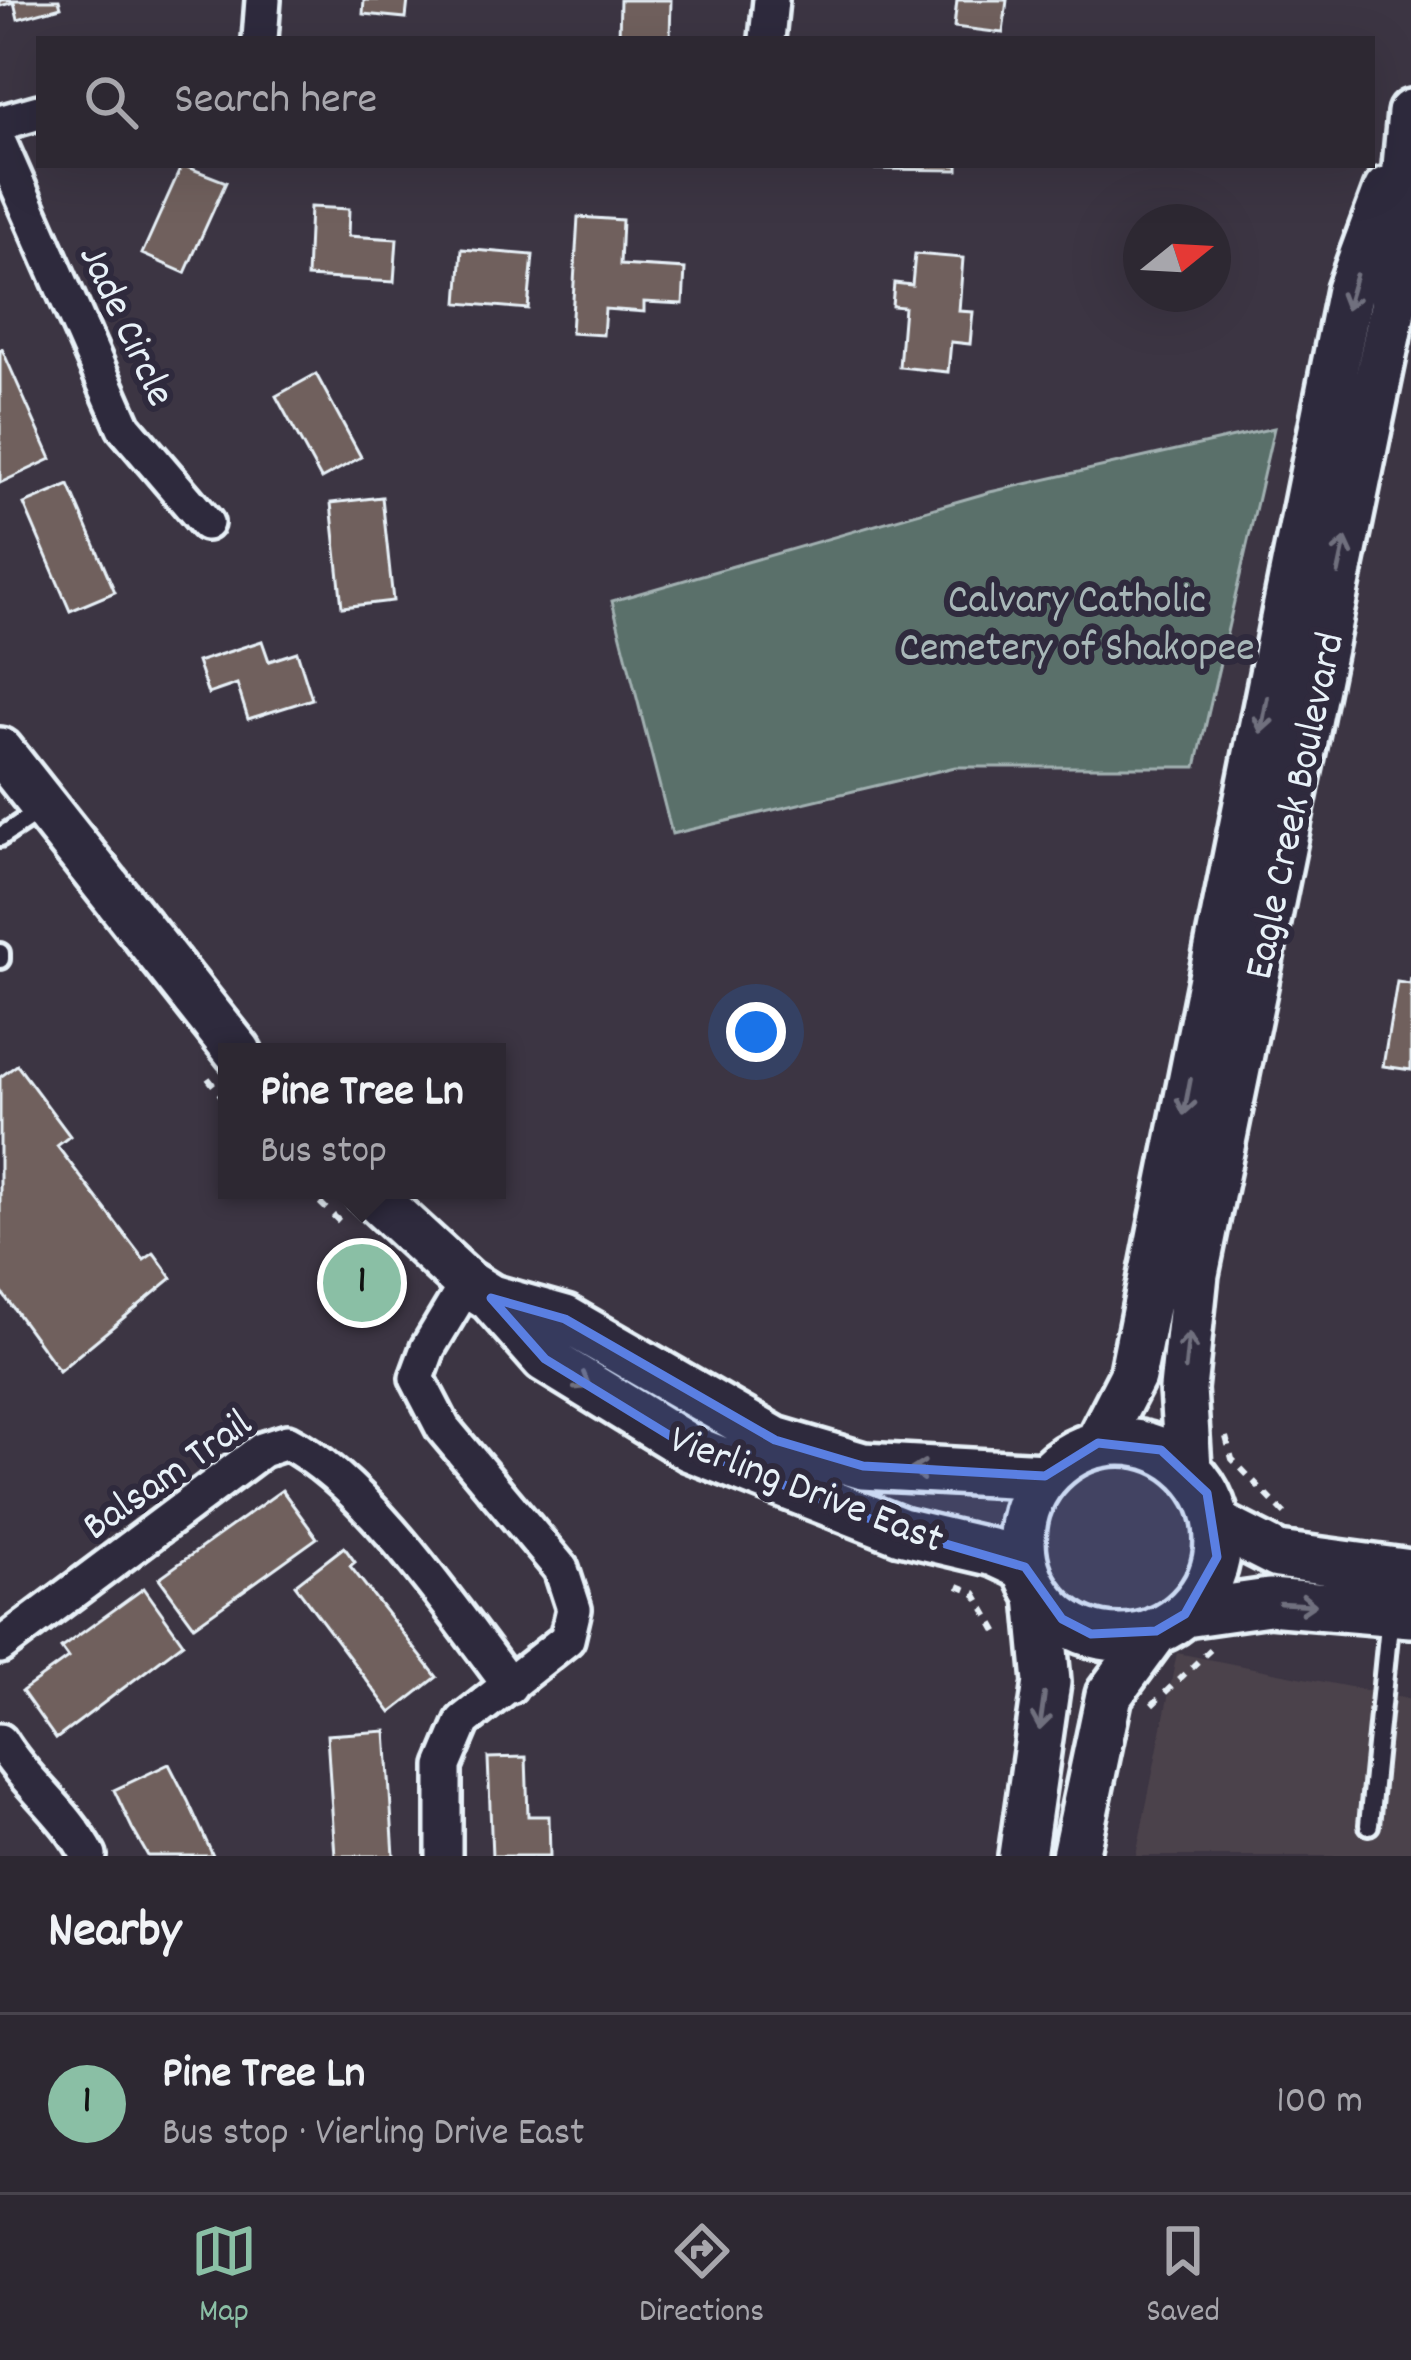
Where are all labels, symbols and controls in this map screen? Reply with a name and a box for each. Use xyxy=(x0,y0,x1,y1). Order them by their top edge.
search box xyxy=(36,36,1375,168)
icon: search xyxy=(78,69,144,135)
text: Search here xyxy=(174,70,377,134)
north arrow xyxy=(1123,204,1231,312)
street label: Jade Circle xyxy=(60,236,187,418)
one-way arrow xyxy=(1339,272,1361,310)
one-way arrow xyxy=(1331,538,1354,576)
park label: Calvary Catholic Cemetery of Shakopee xyxy=(899,573,1255,681)
street label: Eagle Creek Boulevard xyxy=(1232,628,1364,985)
one-way arrow xyxy=(1251,695,1274,733)
your location xyxy=(726,1002,786,1062)
popup xyxy=(218,1043,506,1199)
text: Pine Tree Ln xyxy=(260,1062,464,1126)
one-way arrow xyxy=(1175,1077,1197,1116)
text: Bus stop xyxy=(260,1126,387,1181)
pin: 1 xyxy=(323,1238,401,1328)
one-way arrow xyxy=(1176,1332,1199,1371)
one-way arrow xyxy=(557,1366,591,1390)
street label: Balsam Trail xyxy=(72,1397,266,1558)
street label: Vierling Drive East xyxy=(660,1413,951,1572)
one-way arrow xyxy=(909,1460,948,1483)
one-way arrow xyxy=(1278,1593,1317,1616)
one-way arrow xyxy=(1030,1692,1053,1731)
text: Nearby xyxy=(48,1898,181,1970)
text: Pine Tree Ln xyxy=(162,2044,365,2108)
text: 1 xyxy=(83,2076,91,2131)
text: 100 m xyxy=(1276,2076,1363,2131)
text: Bus stop · Vierling Drive East xyxy=(162,2108,584,2163)
tab: Map xyxy=(191,2218,257,2337)
tab: Directions xyxy=(639,2218,764,2337)
tab: Saved xyxy=(1146,2218,1220,2337)

